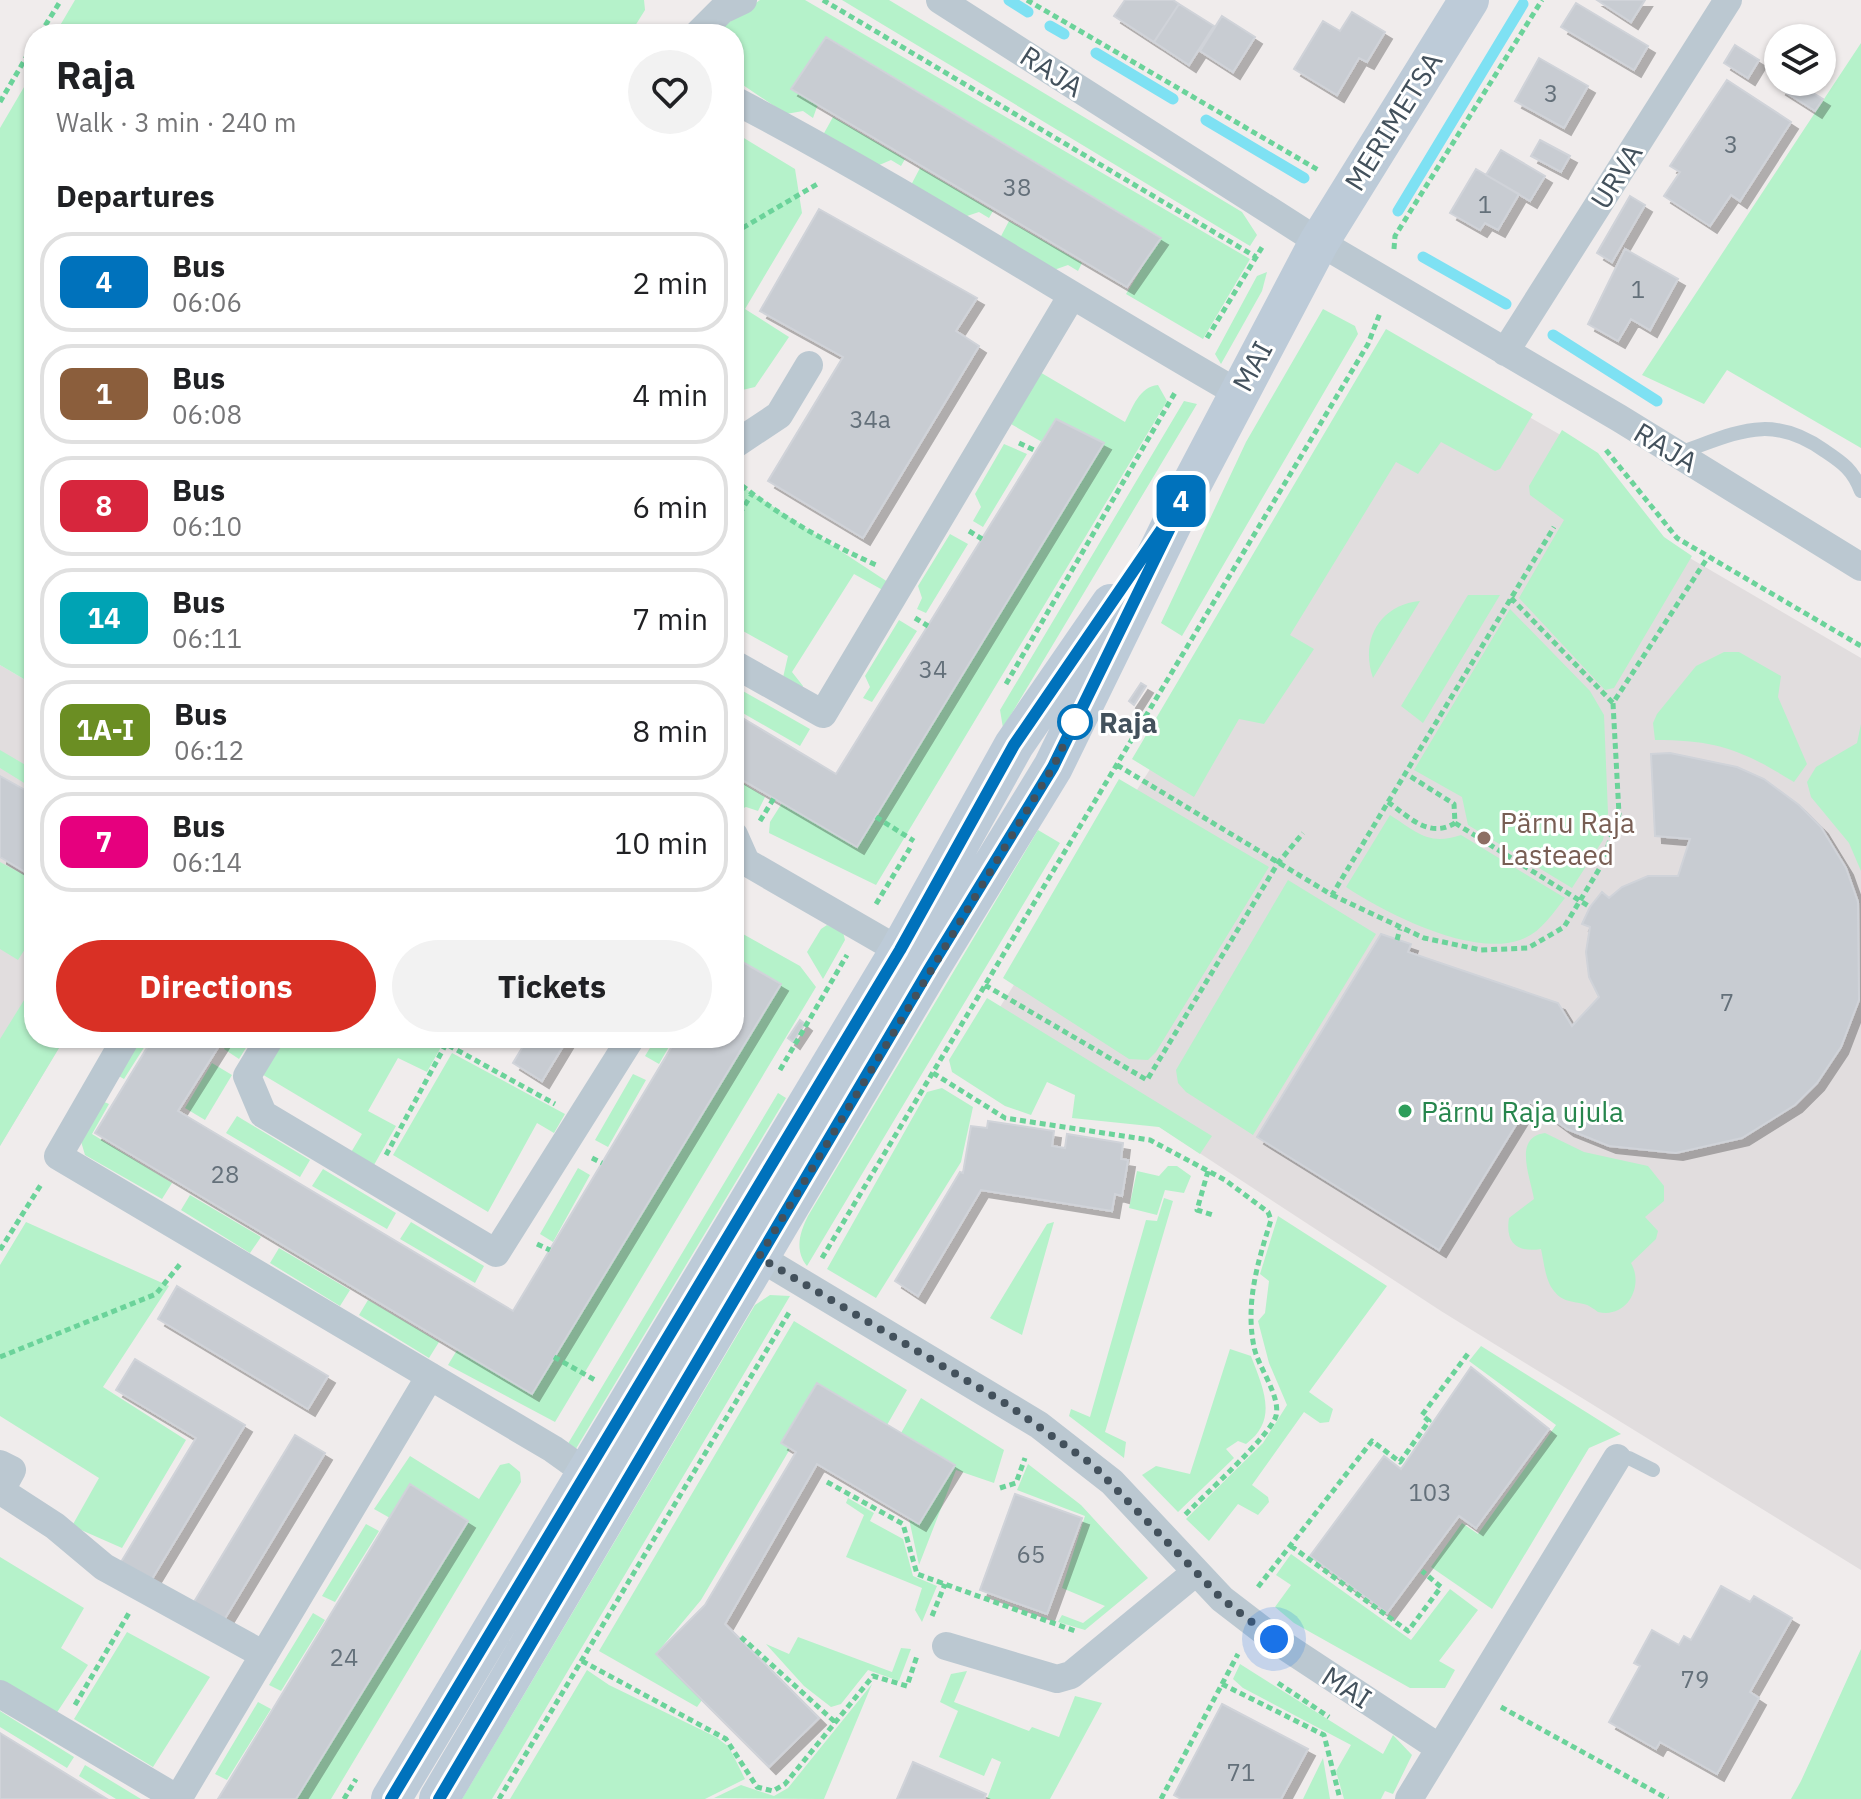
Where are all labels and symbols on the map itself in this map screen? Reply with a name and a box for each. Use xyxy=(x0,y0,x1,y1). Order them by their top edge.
street label: RAJA xyxy=(1013,37,1091,105)
street label: MERIMETSA xyxy=(1336,45,1450,197)
house number: 3 xyxy=(1544,77,1558,109)
house number: 3 xyxy=(1724,128,1738,160)
street label: URVA xyxy=(1582,136,1650,216)
house number: 38 xyxy=(1003,171,1031,203)
house number: 1 xyxy=(1478,188,1492,220)
house number: 1 xyxy=(1631,273,1645,305)
street label: MAI xyxy=(1223,334,1281,398)
house number: 34a xyxy=(849,403,891,435)
street label: RAJA xyxy=(1627,414,1705,480)
line badge: 4 xyxy=(1155,475,1207,527)
house number: 34 xyxy=(919,653,947,685)
place label: Raja xyxy=(1099,704,1158,741)
marker: Raja xyxy=(1058,705,1092,739)
place label: Pärnu Raja Lasteaed xyxy=(1500,804,1635,873)
marker: Pärnu Raja Lasteaed xyxy=(1475,829,1493,847)
house number: 7 xyxy=(1720,986,1734,1018)
place label: Pärnu Raja ujula xyxy=(1421,1093,1624,1130)
marker: Pärnu Raja ujula xyxy=(1396,1102,1414,1120)
house number: 28 xyxy=(211,1158,239,1190)
house number: 103 xyxy=(1408,1476,1452,1508)
house number: 65 xyxy=(1017,1538,1045,1570)
your location xyxy=(1254,1619,1294,1659)
house number: 24 xyxy=(330,1641,358,1673)
street label: MAI xyxy=(1315,1657,1379,1717)
house number: 79 xyxy=(1681,1663,1709,1695)
house number: 71 xyxy=(1227,1756,1255,1788)

